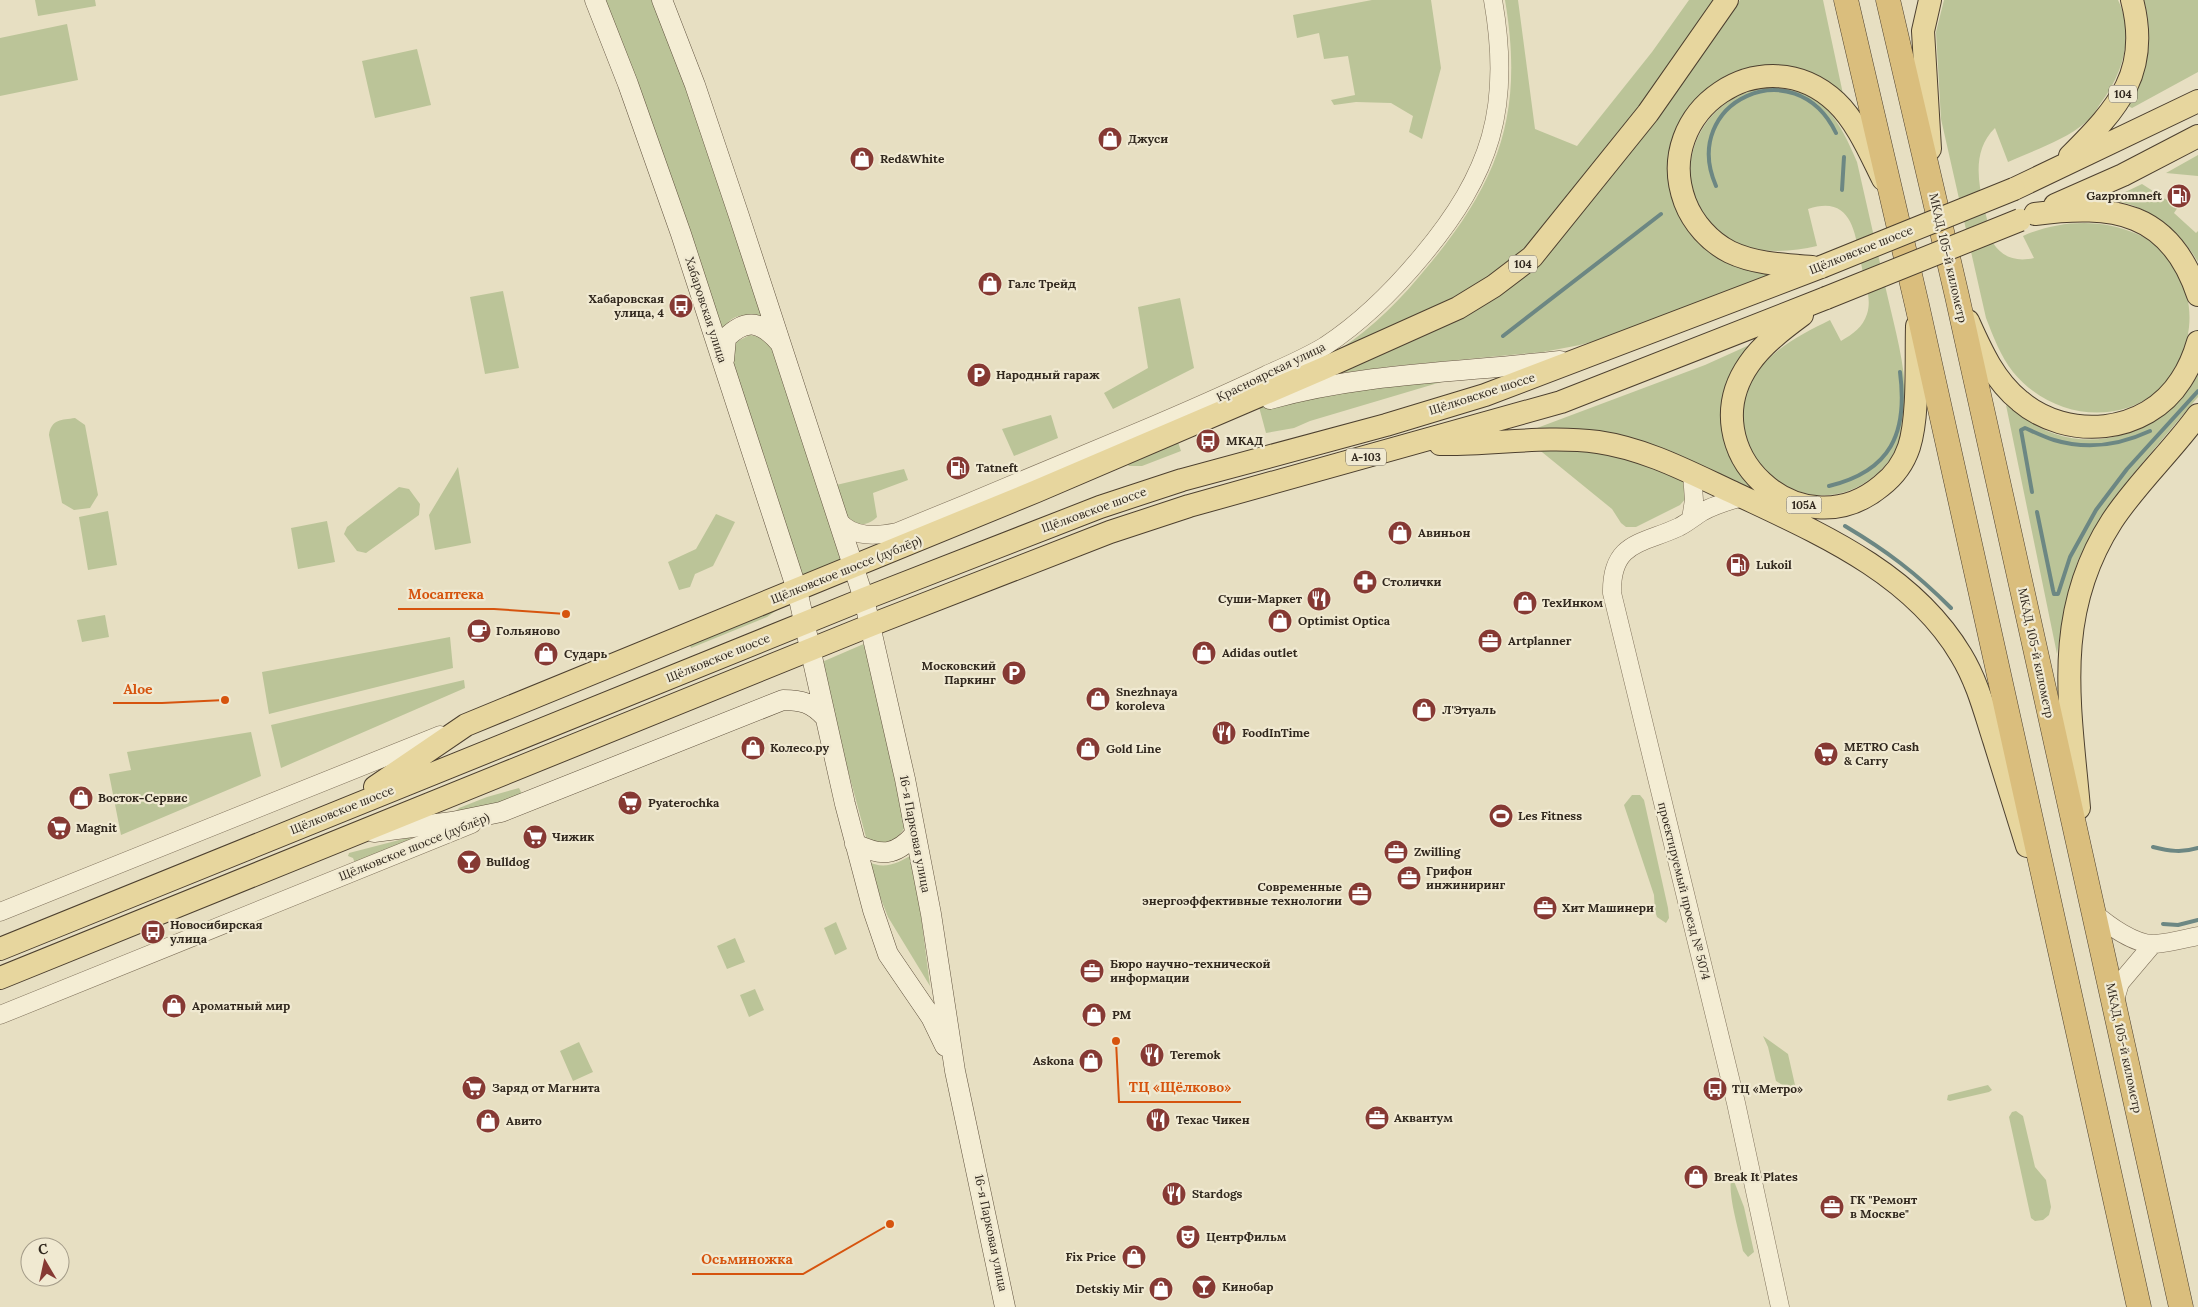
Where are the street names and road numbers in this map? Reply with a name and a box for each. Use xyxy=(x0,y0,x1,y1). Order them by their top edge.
road number: 104 xyxy=(2109,86,2137,102)
street label: МКАД, 105-й километр xyxy=(1926,192,1971,324)
street label: Щёлковское шоссе xyxy=(1807,222,1915,277)
street label: Хабаровская улица xyxy=(682,255,731,365)
road number: 104 xyxy=(1509,255,1537,272)
street label: Красноярская улица xyxy=(1214,339,1328,404)
street label: Щёлковское шоссе xyxy=(1427,369,1537,418)
road number: А-103 xyxy=(1346,448,1386,466)
street label: Щёлковское шоссе xyxy=(1039,483,1149,536)
road number: 105A xyxy=(1786,496,1822,514)
street label: Щёлковское шоссе (дублёр) xyxy=(768,532,924,608)
street label: МКАД, 105-й километр xyxy=(2015,586,2058,719)
street label: Щёлковское шоссе xyxy=(664,630,772,685)
street label: 16-я Парковая улица xyxy=(897,774,934,894)
street label: Щёлковское шоссе xyxy=(288,782,396,837)
street label: проектируемый проезд № 5074 xyxy=(1655,800,1714,982)
street label: Щёлковское шоссе (дублёр) xyxy=(336,809,492,885)
street label: МКАД, 105-й километр xyxy=(2103,981,2146,1114)
street label: 16-я Парковая улица xyxy=(972,1173,1011,1293)

